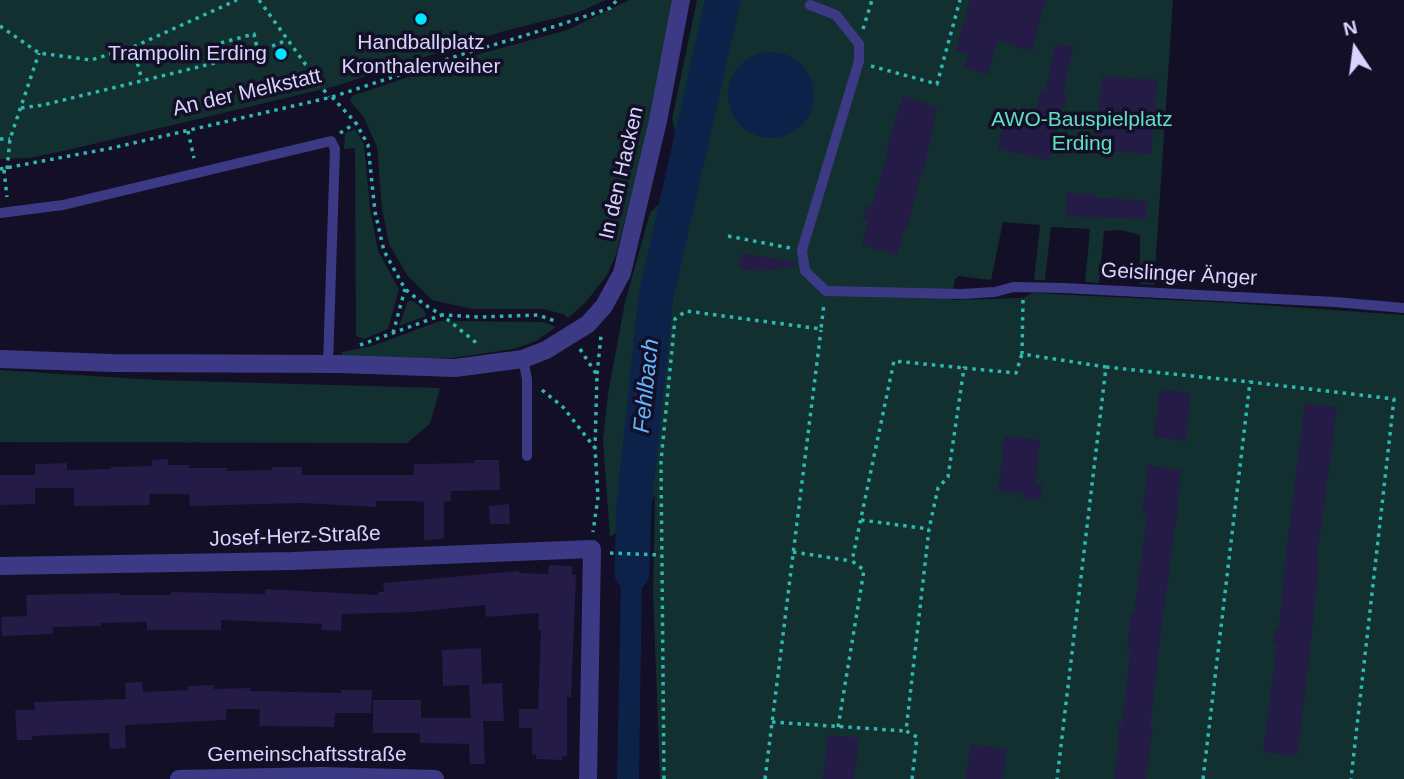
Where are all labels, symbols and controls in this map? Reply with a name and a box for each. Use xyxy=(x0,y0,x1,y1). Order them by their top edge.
marker: Handballplatz Kronthalerweiher xyxy=(413,11,429,27)
north arrow xyxy=(1320,14,1390,84)
text: N xyxy=(1341,16,1359,40)
place label: Handballplatz Kronthalerweiher xyxy=(342,30,500,80)
place label: Trampolin Erding xyxy=(108,41,267,67)
marker: Trampolin Erding xyxy=(273,46,289,62)
street label: An der Melkstatt xyxy=(170,64,324,122)
street label: In den Hacken xyxy=(594,104,650,242)
park label: AWO-Bauspielplatz Erding xyxy=(991,107,1173,157)
street label: Geislinger Änger xyxy=(1100,258,1258,292)
water label: Fehlbach xyxy=(628,338,666,434)
street label: Josef-Herz-Straße xyxy=(209,521,381,553)
street label: Gemeinschaftsstraße xyxy=(207,742,407,768)

